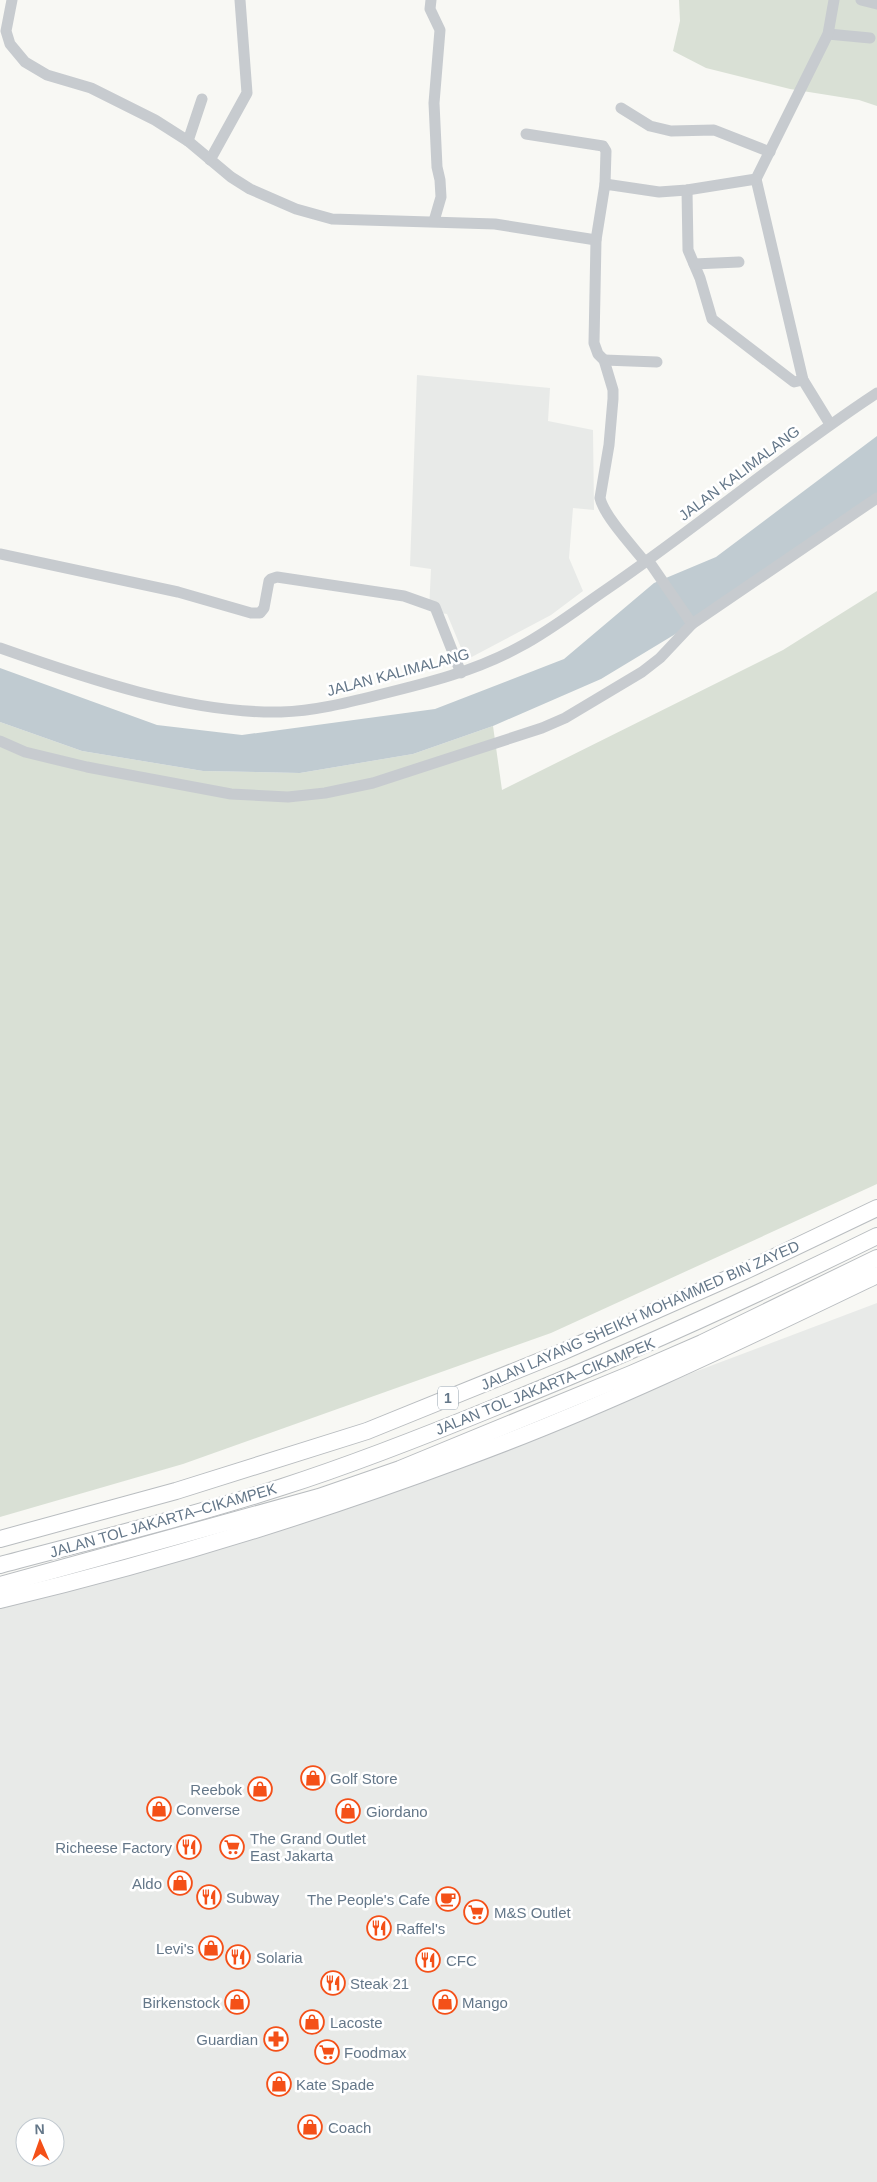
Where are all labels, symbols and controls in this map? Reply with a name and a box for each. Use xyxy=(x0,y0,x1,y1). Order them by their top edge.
street label: JALAN KALIMALANG xyxy=(675,422,803,524)
street label: JALAN KALIMALANG xyxy=(325,645,471,699)
street label: JALAN LAYANG SHEIKH MOHAMMED BIN ZAYED xyxy=(478,1237,802,1393)
street label: JALAN TOL JAKARTA–CIKAMPEK xyxy=(433,1334,657,1438)
road number: 1 xyxy=(438,1386,458,1410)
street label: JALAN TOL JAKARTA–CIKAMPEK xyxy=(48,1479,278,1561)
shop icon: Golf Store xyxy=(300,1765,326,1791)
place label: Golf Store xyxy=(330,1770,398,1787)
shop icon: Reebok xyxy=(247,1776,273,1802)
place label: Reebok xyxy=(190,1781,242,1798)
shop icon: Converse xyxy=(146,1796,172,1822)
shop icon: Giordano xyxy=(335,1798,361,1824)
place label: Converse xyxy=(176,1801,240,1818)
place label: Giordano xyxy=(366,1803,428,1820)
place label: The Grand Outlet East Jakarta xyxy=(250,1830,367,1864)
restaurant icon: Richeese Factory xyxy=(176,1834,202,1860)
supermarket icon: The Grand Outlet East Jakarta xyxy=(219,1834,245,1860)
place label: Richeese Factory xyxy=(55,1839,172,1856)
shop icon: Aldo xyxy=(167,1870,193,1896)
place label: Aldo xyxy=(132,1875,162,1892)
restaurant icon: Subway xyxy=(196,1884,222,1910)
cafe icon: The People's Cafe xyxy=(435,1886,461,1912)
place label: Subway xyxy=(226,1889,280,1906)
place label: The People's Cafe xyxy=(307,1891,430,1908)
supermarket icon: M&S Outlet xyxy=(463,1899,489,1925)
place label: M&S Outlet xyxy=(494,1904,572,1921)
restaurant icon: Raffel's xyxy=(366,1915,392,1941)
place label: Raffel's xyxy=(396,1920,445,1937)
shop icon: Levi's xyxy=(198,1935,224,1961)
place label: Levi's xyxy=(156,1940,194,1957)
restaurant icon: Solaria xyxy=(225,1944,251,1970)
restaurant icon: CFC xyxy=(415,1947,441,1973)
place label: Solaria xyxy=(256,1949,303,1966)
place label: CFC xyxy=(446,1952,477,1969)
restaurant icon: Steak 21 xyxy=(320,1970,346,1996)
place label: Steak 21 xyxy=(350,1975,409,1992)
shop icon: Birkenstock xyxy=(224,1989,250,2015)
shop icon: Mango xyxy=(432,1989,458,2015)
place label: Birkenstock xyxy=(142,1994,220,2011)
place label: Mango xyxy=(462,1994,508,2011)
shop icon: Lacoste xyxy=(299,2009,325,2035)
place label: Lacoste xyxy=(330,2014,383,2031)
pharmacy icon: Guardian xyxy=(263,2026,289,2052)
place label: Guardian xyxy=(196,2031,258,2048)
supermarket icon: Foodmax xyxy=(314,2039,340,2065)
place label: Foodmax xyxy=(344,2044,407,2061)
shop icon: Kate Spade xyxy=(266,2071,292,2097)
place label: Kate Spade xyxy=(296,2076,374,2093)
shop icon: Coach xyxy=(297,2114,323,2140)
north arrow xyxy=(15,2117,65,2167)
place label: Coach xyxy=(328,2119,371,2136)
text: N xyxy=(34,2121,45,2137)

